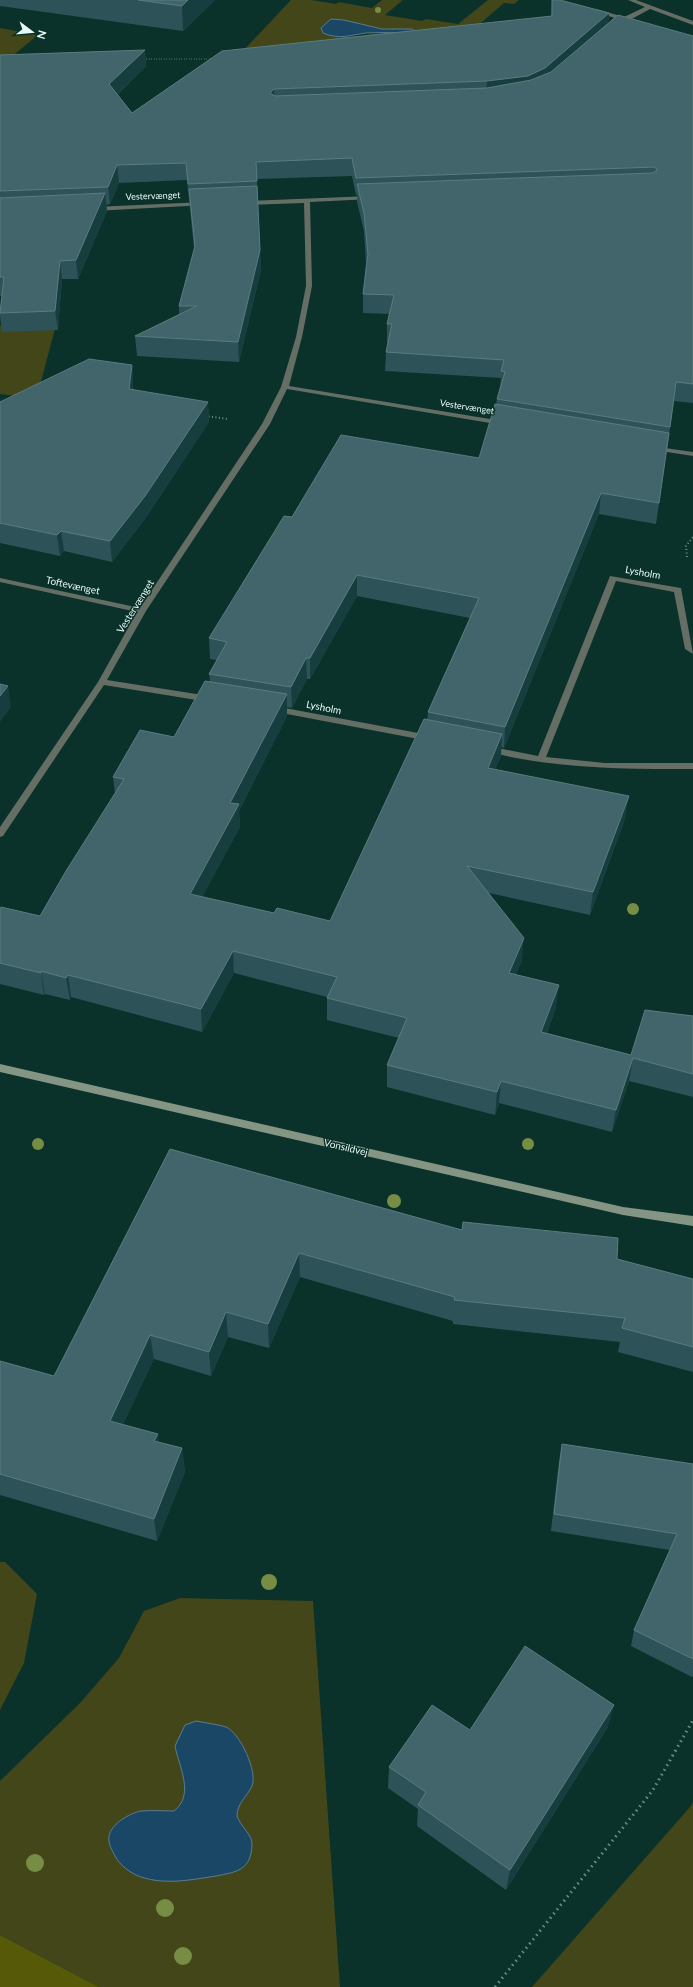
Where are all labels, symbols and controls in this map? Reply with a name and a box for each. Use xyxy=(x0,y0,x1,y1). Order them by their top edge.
north arrow xyxy=(12,12,52,52)
text: N xyxy=(35,29,50,41)
street label: Vestervænget xyxy=(125,189,181,202)
street label: Vestervænget xyxy=(439,397,496,416)
street label: Lysholm xyxy=(625,563,661,581)
street label: Toftevænget xyxy=(45,573,101,597)
street label: Vestervænget xyxy=(114,577,156,635)
street label: Lysholm xyxy=(305,698,343,716)
street label: Vonsildvej xyxy=(323,1136,369,1158)

